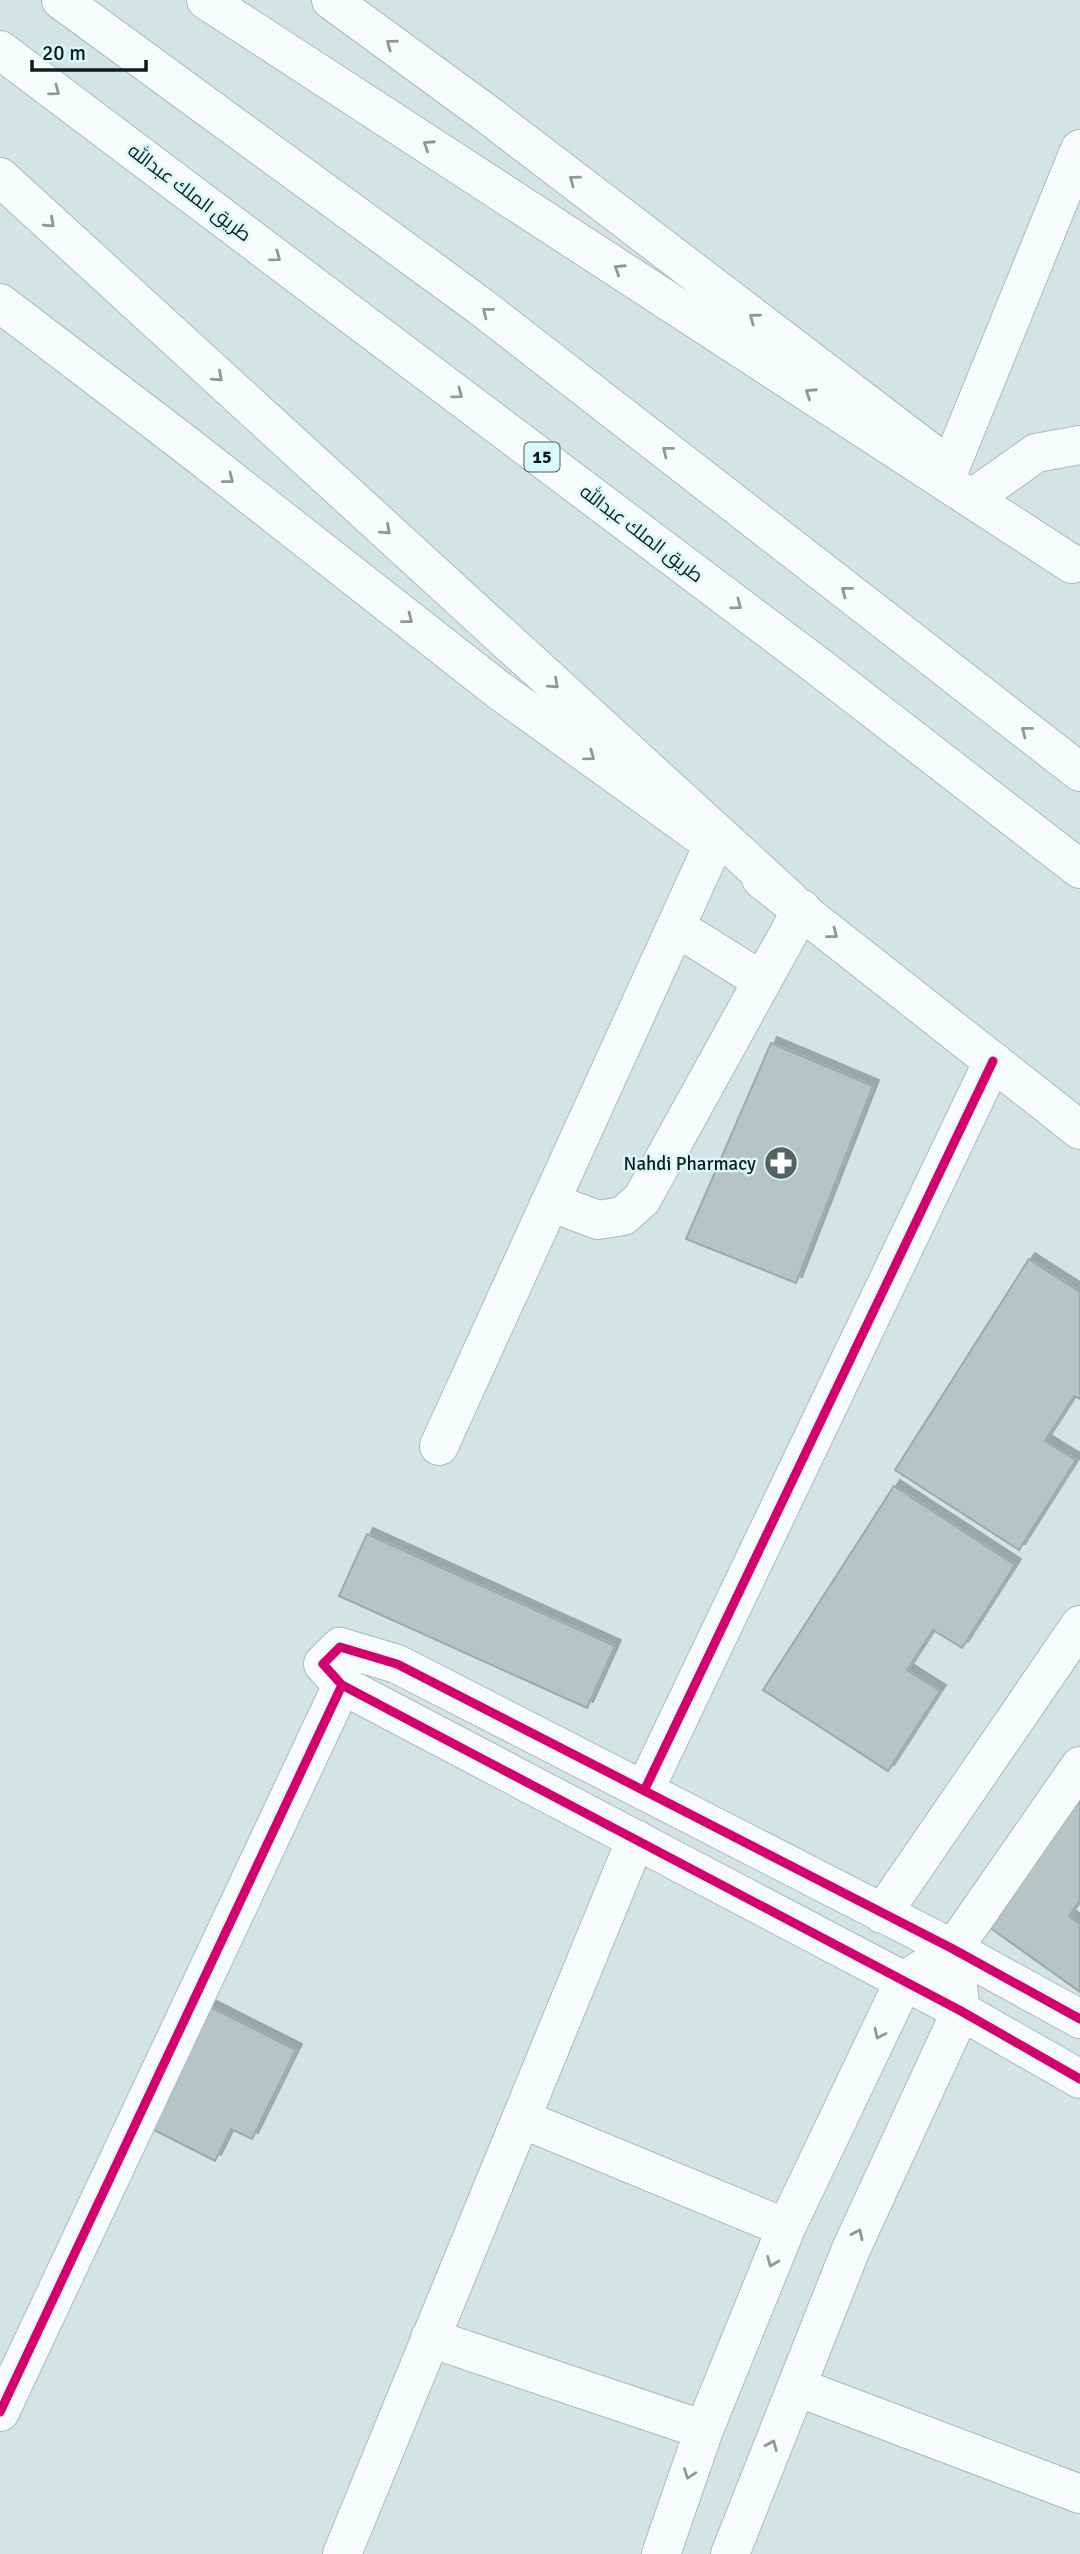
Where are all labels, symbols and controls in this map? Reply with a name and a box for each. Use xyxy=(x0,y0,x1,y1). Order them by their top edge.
scale bar xyxy=(32,28,145,72)
text: 20 m xyxy=(42,40,86,66)
one-way arrow xyxy=(387,40,399,52)
one-way arrow xyxy=(47,83,59,95)
street label: طريق الملك عبدالله xyxy=(123,138,256,247)
one-way arrow xyxy=(423,141,436,153)
one-way arrow xyxy=(569,176,581,189)
one-way arrow xyxy=(42,215,55,227)
one-way arrow xyxy=(268,248,281,261)
one-way arrow xyxy=(614,265,627,277)
one-way arrow xyxy=(482,307,495,320)
one-way arrow xyxy=(750,314,762,327)
one-way arrow xyxy=(210,368,223,381)
one-way arrow xyxy=(450,385,463,398)
one-way arrow xyxy=(804,388,817,401)
road number: 15 xyxy=(524,443,560,472)
one-way arrow xyxy=(662,447,674,460)
one-way arrow xyxy=(222,470,234,483)
street label: طريق الملك عبدالله xyxy=(575,479,708,588)
one-way arrow xyxy=(378,522,391,535)
one-way arrow xyxy=(842,586,854,599)
one-way arrow xyxy=(729,596,742,609)
one-way arrow xyxy=(401,610,413,623)
one-way arrow xyxy=(546,676,559,688)
one-way arrow xyxy=(1021,726,1034,739)
one-way arrow xyxy=(582,747,595,760)
one-way arrow xyxy=(825,925,837,938)
pharmacy icon: Nahdi Pharmacy xyxy=(762,1144,800,1182)
place label: Nahdi Pharmacy xyxy=(623,1152,756,1176)
one-way arrow xyxy=(873,2027,887,2039)
one-way arrow xyxy=(850,2229,864,2241)
one-way arrow xyxy=(766,2256,780,2268)
one-way arrow xyxy=(763,2439,777,2451)
one-way arrow xyxy=(683,2467,697,2480)

